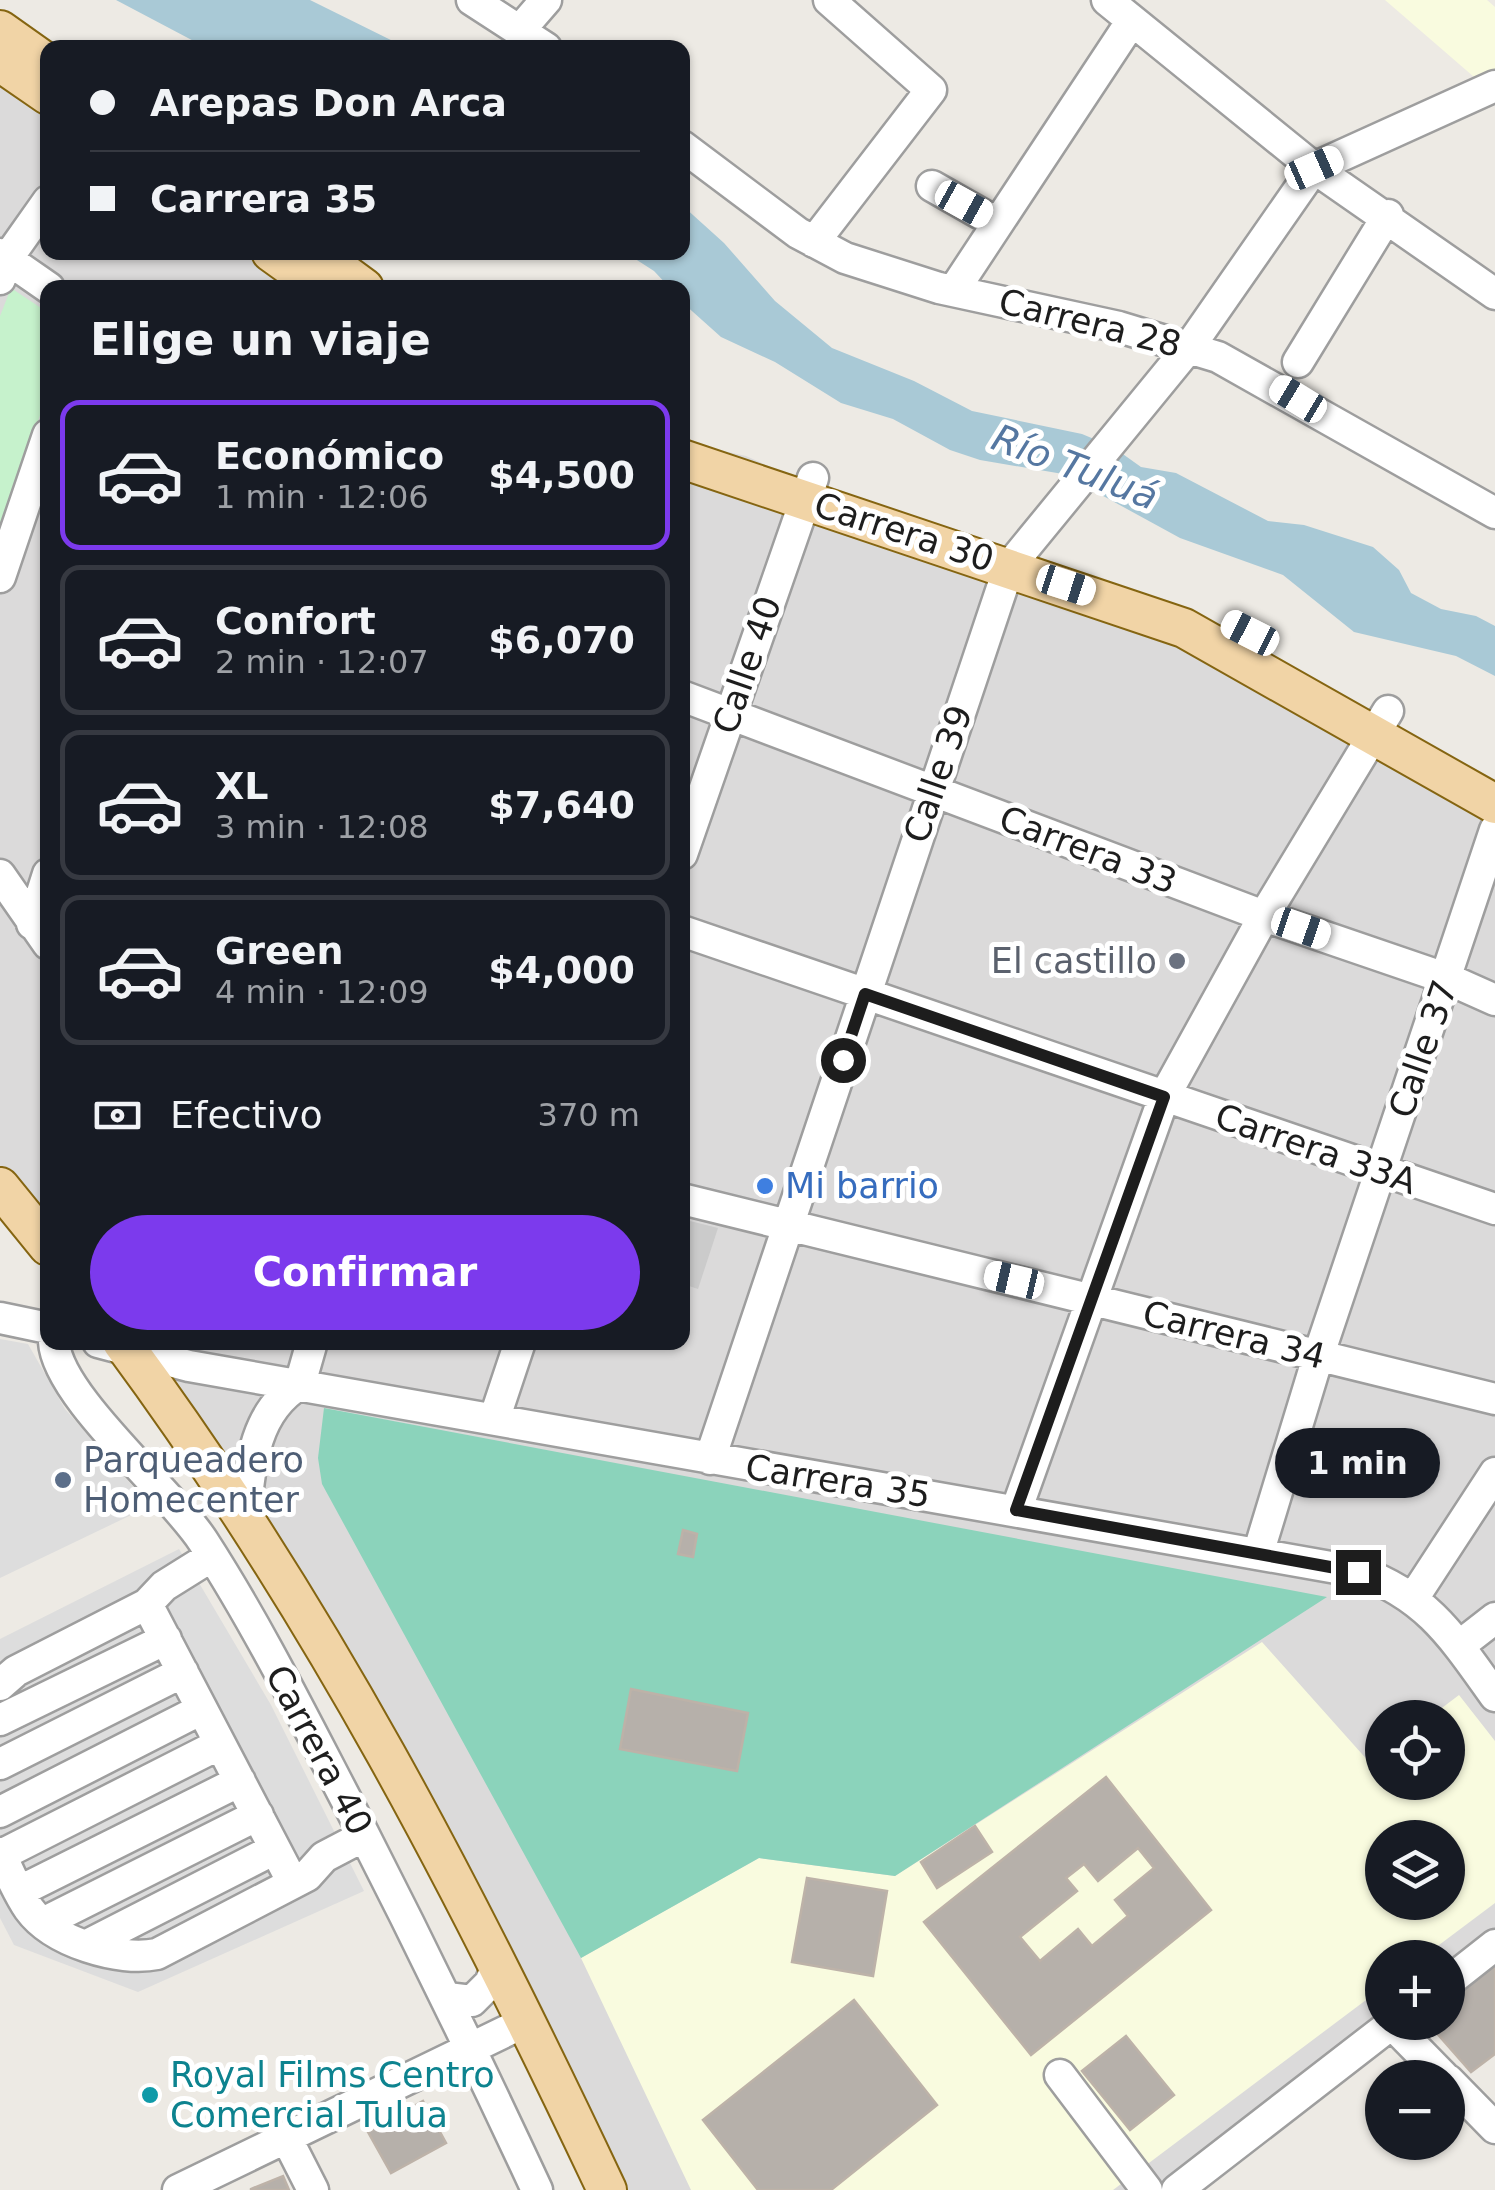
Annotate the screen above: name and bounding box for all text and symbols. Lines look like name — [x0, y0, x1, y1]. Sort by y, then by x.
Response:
text: Arepas Don Arca — [150, 81, 507, 125]
car — [1280, 142, 1348, 194]
car — [930, 176, 998, 232]
text: Carrera 35 — [150, 177, 377, 221]
street label: Carrera 28 — [995, 281, 1185, 365]
text: Elige un viaje — [90, 313, 431, 366]
car — [1265, 371, 1331, 427]
water label: Río Tuluá — [986, 415, 1164, 519]
icon: car — [95, 430, 185, 520]
text: Económico — [215, 434, 444, 478]
text: $4,500 — [488, 453, 635, 497]
text: 1 min · 12:06 — [215, 478, 429, 516]
street label: Carrera 30 — [809, 484, 999, 580]
car — [1033, 561, 1099, 609]
street label: Calle 40 — [705, 591, 789, 739]
icon: car — [95, 595, 185, 685]
text: Confort — [215, 599, 376, 643]
car — [1216, 606, 1284, 660]
text: $6,070 — [488, 618, 635, 662]
text: 2 min · 12:07 — [215, 643, 429, 681]
street label: Calle 39 — [896, 700, 980, 848]
icon: car — [95, 760, 185, 850]
text: XL — [215, 764, 269, 808]
text: $7,640 — [488, 783, 635, 827]
street label: Carrera 33 — [994, 798, 1182, 902]
text: 3 min · 12:08 — [215, 808, 429, 846]
car — [1268, 904, 1334, 952]
icon: car — [95, 925, 185, 1015]
text: Green — [215, 929, 344, 973]
place label: El castillo — [991, 941, 1157, 981]
text: $4,000 — [488, 948, 635, 992]
marker: El castillo — [1166, 950, 1188, 972]
text: 4 min · 12:09 — [215, 973, 429, 1011]
street label: Calle 37 — [1381, 975, 1465, 1123]
route start — [821, 1038, 866, 1083]
icon: cash — [90, 1088, 145, 1143]
text: Efectivo — [170, 1093, 323, 1137]
text: 370 m — [538, 1096, 640, 1134]
street label: Carrera 33A — [1210, 1096, 1422, 1202]
place label: Mi barrio — [785, 1166, 939, 1206]
marker: Mi barrio — [754, 1175, 776, 1197]
button: Confirmar — [90, 1215, 640, 1330]
car — [981, 1259, 1047, 1301]
street label: Carrera 34 — [1139, 1293, 1329, 1377]
callout: 1 min — [1276, 1427, 1440, 1497]
place label: Parqueadero Homecenter — [83, 1440, 304, 1520]
text: 1 min — [1307, 1444, 1408, 1482]
street label: Carrera 35 — [743, 1447, 933, 1515]
marker: Parqueadero Homecenter — [52, 1469, 74, 1491]
route end — [1336, 1550, 1381, 1595]
street label: Carrera 40 — [258, 1658, 380, 1842]
map controls — [1365, 1700, 1465, 2160]
button: locate — [1365, 1700, 1465, 1800]
button: layers — [1365, 1820, 1465, 1920]
button: + — [1365, 1940, 1465, 2040]
place label: Royal Films Centro Comercial Tulua — [170, 2055, 495, 2135]
button: − — [1365, 2060, 1465, 2160]
marker: Royal Films Centro Comercial Tulua — [139, 2084, 161, 2106]

